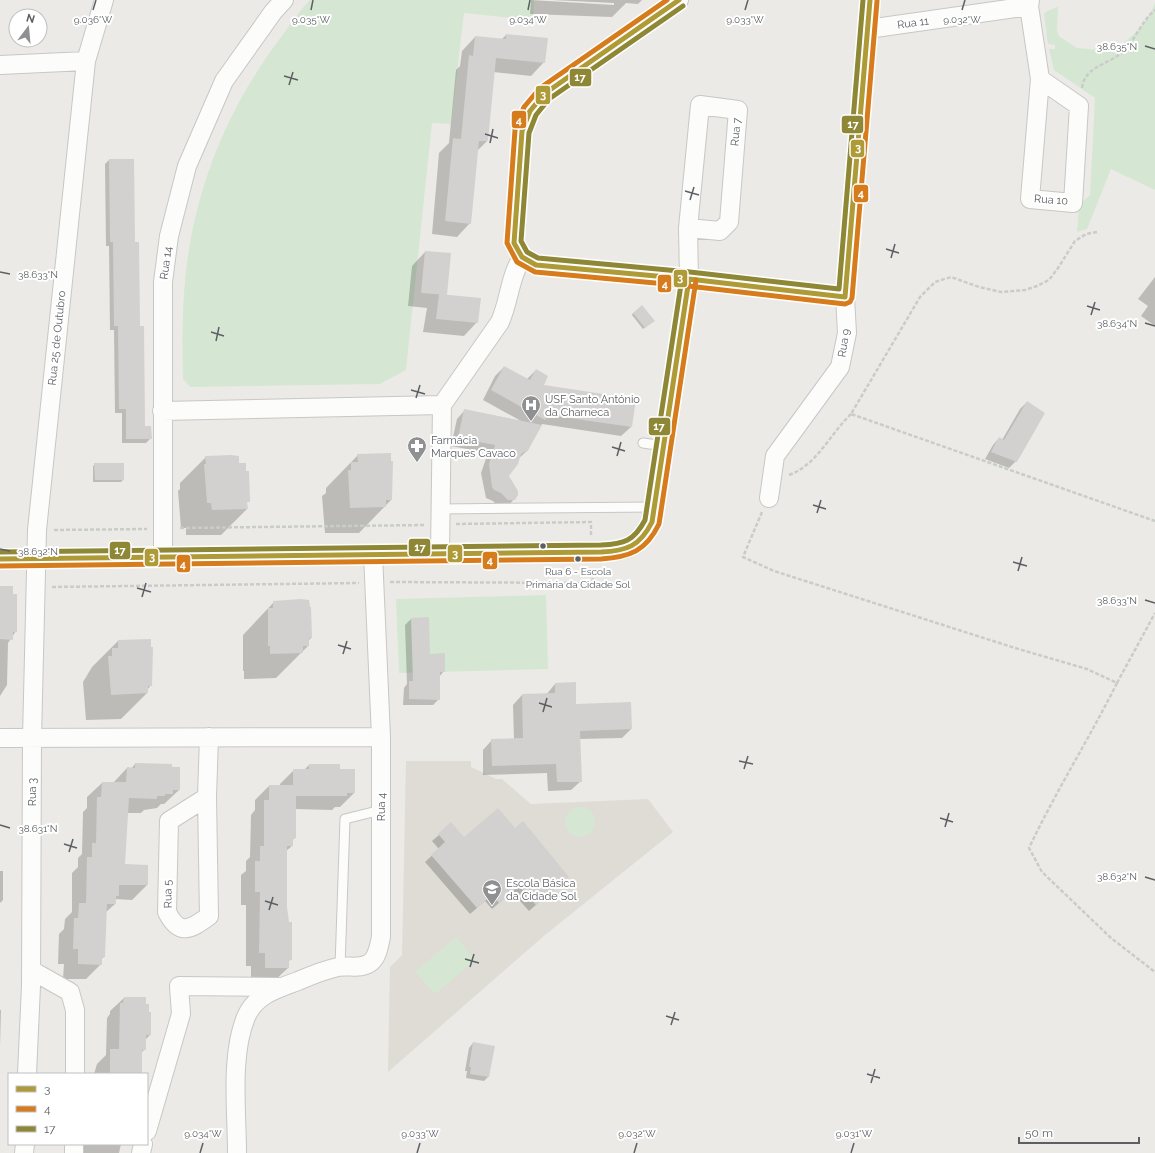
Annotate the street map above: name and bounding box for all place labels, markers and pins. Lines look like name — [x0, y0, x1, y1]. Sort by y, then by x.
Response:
place label: USF Santo António da Charneca — [545, 393, 640, 419]
hospital icon: USF Santo António da Charneca — [520, 394, 542, 422]
place label: Farmácia Marques Cavaco — [431, 434, 516, 460]
pharmacy icon: Farmácia Marques Cavaco — [406, 435, 428, 463]
unlabelled marker — [538, 541, 548, 551]
marker: Rua 6 - Escola Primária da Cidade Sol — [573, 554, 583, 564]
place label: Rua 6 - Escola Primária da Cidade Sol — [526, 566, 631, 590]
place label: Escola Básica da Cidade Sol — [506, 877, 577, 903]
school or university icon: Escola Básica da Cidade Sol — [481, 878, 503, 906]

